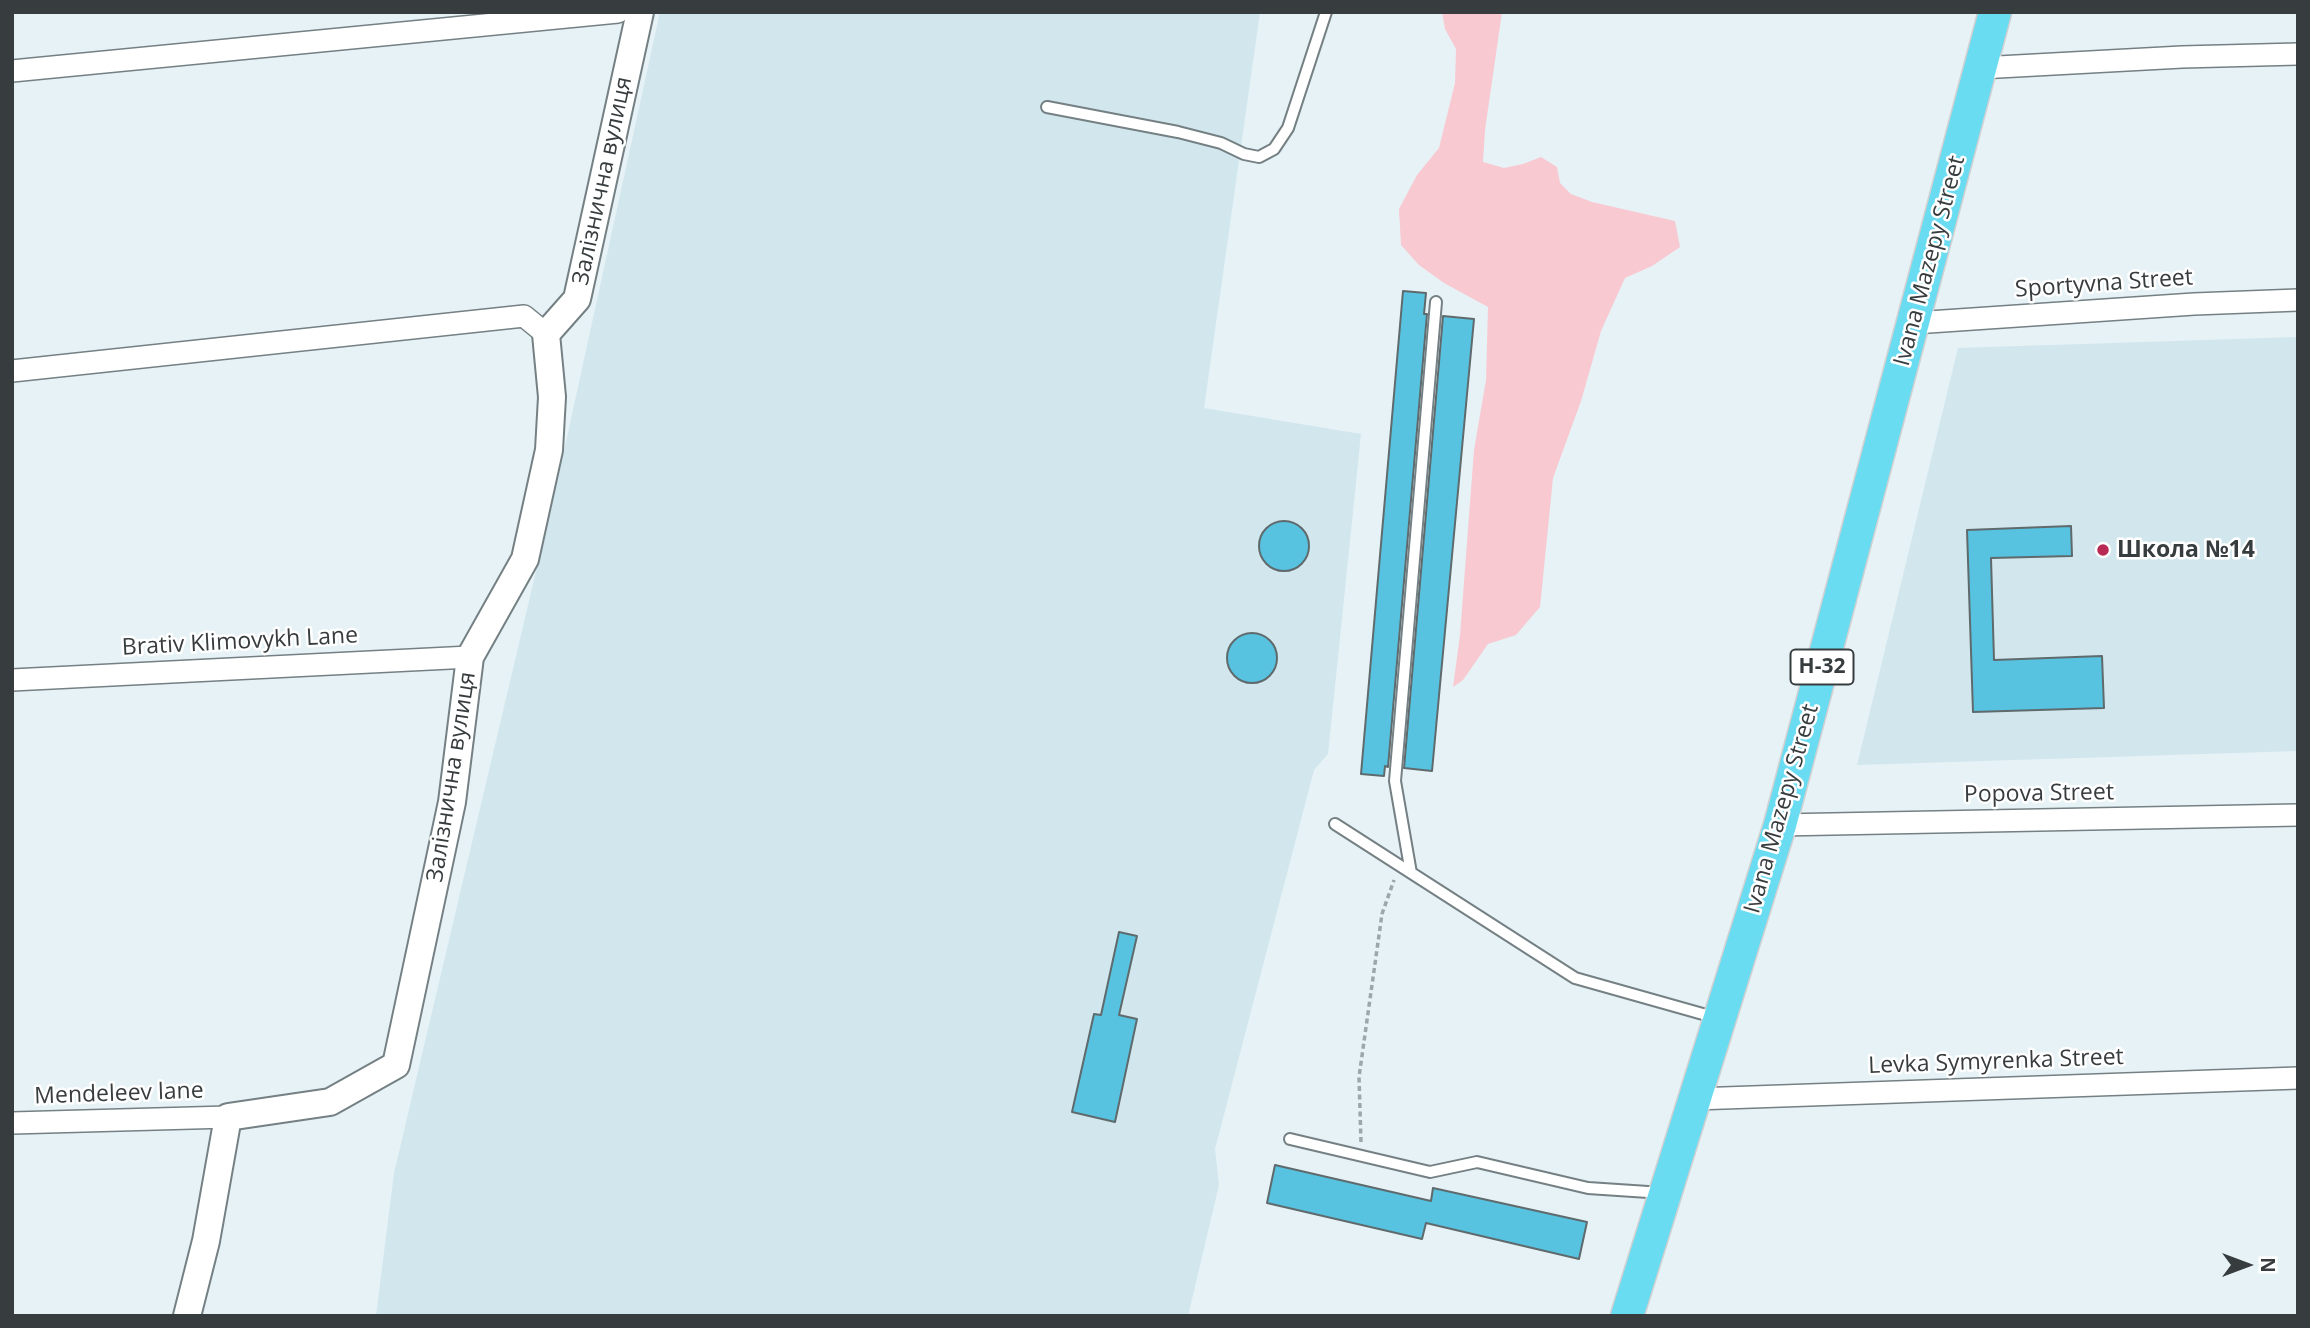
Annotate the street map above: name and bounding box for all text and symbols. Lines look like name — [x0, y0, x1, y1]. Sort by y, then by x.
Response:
street label: Залізнична вулиця — [567, 74, 639, 288]
street label: Ivana Mazepy Street — [1889, 153, 1971, 369]
street label: Sportyvna Street — [2014, 264, 2194, 304]
place label: Школа №14 — [2117, 536, 2255, 564]
marker: Школа №14 — [2095, 542, 2111, 558]
street label: Brativ Klimovykh Lane — [121, 622, 359, 662]
road number: Н-32 — [1790, 650, 1854, 684]
street label: Залізнична вулиця — [422, 670, 482, 884]
street label: Ivana Mazepy Street — [1739, 701, 1825, 917]
street label: Popova Street — [1964, 779, 2114, 809]
street label: Levka Symyrenka Street — [1868, 1044, 2124, 1080]
street label: Mendeleev lane — [34, 1077, 204, 1111]
north arrow — [2212, 1230, 2282, 1300]
text: N — [2255, 1257, 2281, 1273]

